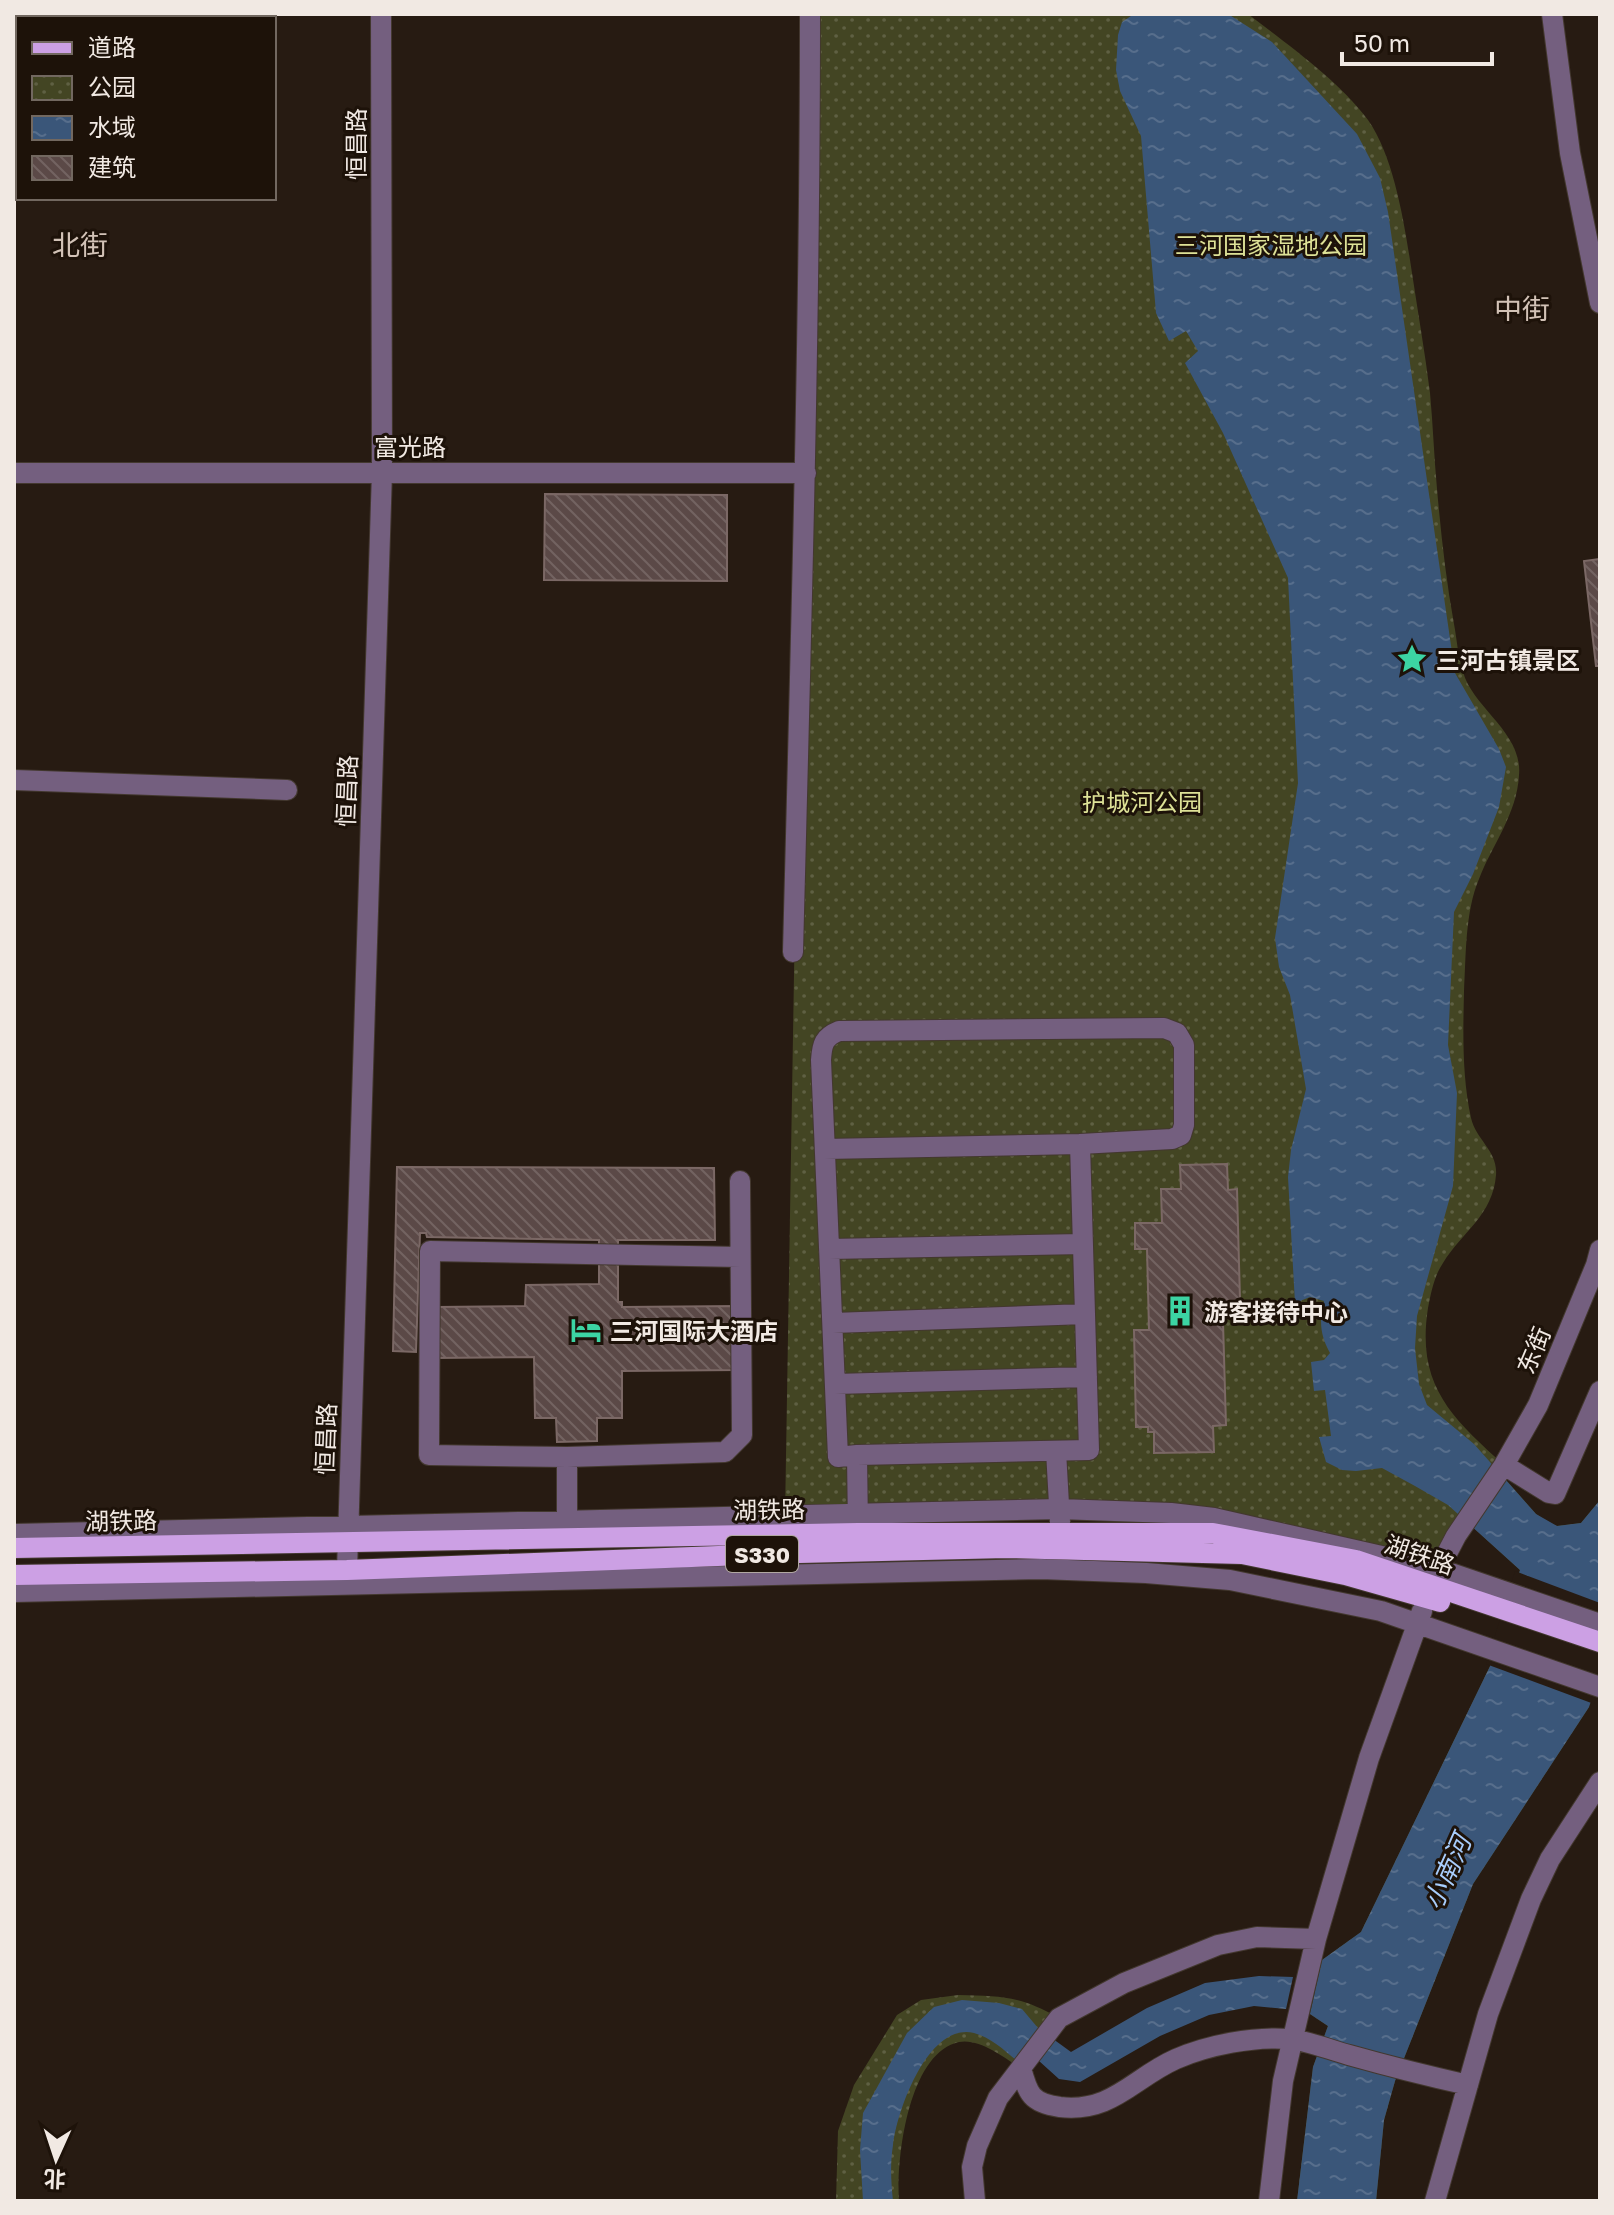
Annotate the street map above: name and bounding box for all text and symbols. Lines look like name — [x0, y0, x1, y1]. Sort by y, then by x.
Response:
legend — [16, 16, 276, 200]
scale bar — [1342, 16, 1492, 66]
text: 50 m — [1354, 28, 1410, 57]
text: 道路 — [88, 32, 136, 61]
text: 公园 — [88, 72, 136, 101]
street label: 恒昌路 — [341, 108, 370, 180]
text: 水域 — [88, 112, 136, 141]
text: 建筑 — [88, 152, 136, 181]
district label: 北街 — [52, 228, 108, 261]
park label: 三河国家湿地公园 — [1175, 230, 1367, 259]
district label: 中街 — [1494, 292, 1550, 325]
street label: 富光路 — [374, 432, 446, 461]
place icon: 三河古镇景区 — [1395, 642, 1429, 676]
place label: 三河古镇景区 — [1436, 645, 1580, 674]
street label: 恒昌路 — [330, 755, 362, 827]
park label: 护城河公园 — [1082, 787, 1202, 816]
building icon: 游客接待中心 — [1163, 1294, 1197, 1328]
place label: 游客接待中心 — [1204, 1297, 1348, 1326]
hotel icon: 三河国际大酒店 — [569, 1313, 603, 1347]
place label: 三河国际大酒店 — [610, 1316, 778, 1345]
street label: 东街 — [1510, 1322, 1556, 1378]
street label: 恒昌路 — [309, 1403, 341, 1475]
street label: 湖铁路 — [733, 1494, 805, 1524]
street label: 湖铁路 — [85, 1505, 157, 1535]
street label: 湖铁路 — [1381, 1529, 1459, 1579]
road number: S330 — [726, 1536, 798, 1572]
water label: 小南河 — [1417, 1826, 1479, 1914]
north arrow — [16, 2119, 96, 2199]
text: 北 — [43, 2165, 67, 2194]

